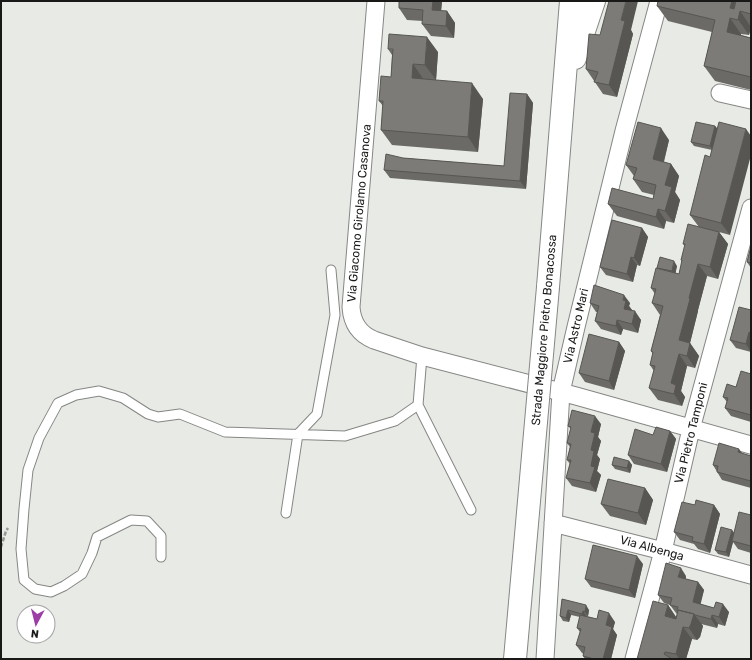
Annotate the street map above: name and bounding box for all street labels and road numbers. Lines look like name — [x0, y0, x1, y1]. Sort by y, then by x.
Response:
street label: Via Giacomo Girolamo Casanova — [344, 123, 374, 303]
street label: Strada Maggiore Pietro Bonacossa — [529, 234, 559, 426]
street label: Via Astro Mari — [561, 287, 591, 365]
street label: Via Pietro Tamponi — [672, 381, 710, 485]
street label: Via Albenga — [618, 533, 686, 563]

